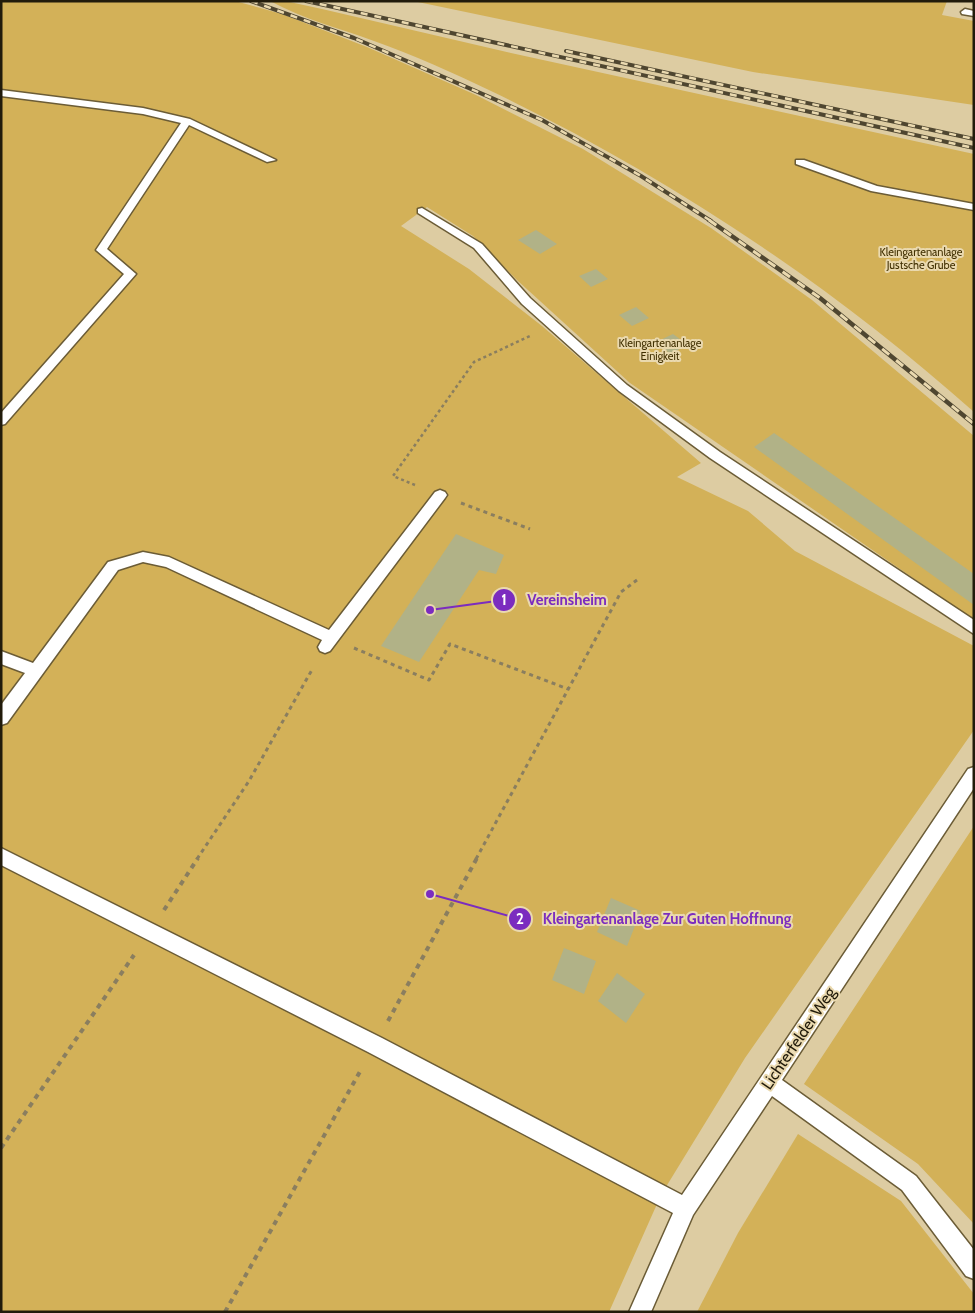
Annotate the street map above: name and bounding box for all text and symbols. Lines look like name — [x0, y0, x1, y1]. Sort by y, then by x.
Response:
park label: Kleingartenanlage Justsche Grube — [880, 245, 963, 272]
park label: Kleingartenanlage Einigkeit — [619, 336, 702, 363]
callout: Vereinsheim — [492, 585, 616, 615]
text: 1 — [501, 591, 507, 609]
text: Vereinsheim — [527, 591, 607, 609]
callout: Kleingartenanlage Zur Guten Hoffnung — [508, 904, 801, 934]
text: 2 — [516, 910, 524, 928]
text: Kleingartenanlage Zur Guten Hoffnung — [543, 910, 792, 928]
street label: Lichterfelder Weg — [757, 983, 840, 1093]

